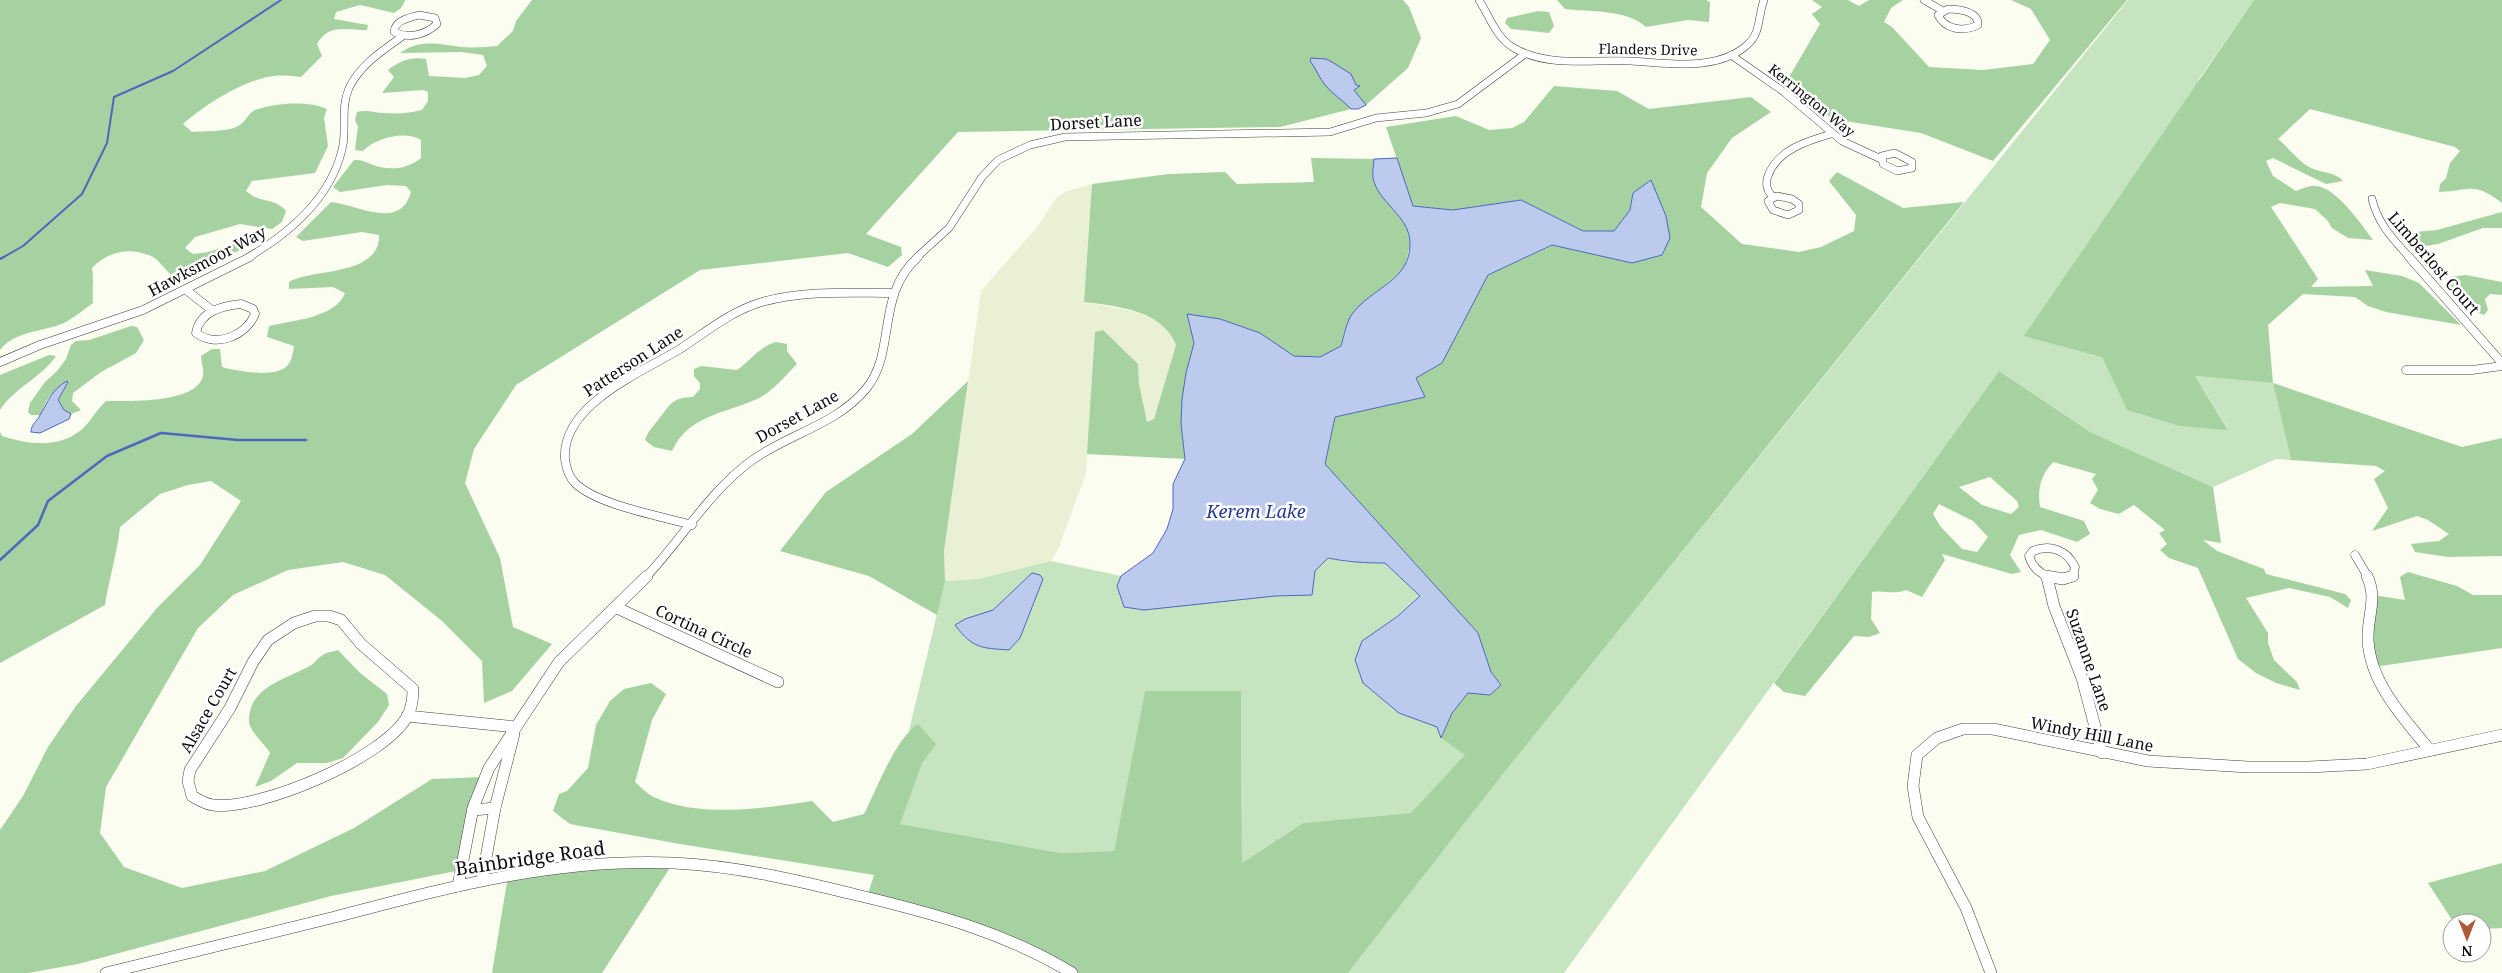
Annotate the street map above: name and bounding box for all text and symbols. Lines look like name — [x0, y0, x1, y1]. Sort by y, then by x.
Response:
street label: Flanders Drive — [1598, 39, 1698, 59]
street label: Kerrington Way — [1765, 59, 1859, 141]
street label: Dorset Lane — [1050, 109, 1142, 135]
street label: Limberlost Court — [2383, 207, 2485, 319]
street label: Hawksmoor Way — [144, 220, 271, 301]
street label: Patterson Lane — [579, 321, 687, 401]
street label: Dorset Lane — [752, 384, 842, 448]
water label: Kerem Lake — [1205, 499, 1306, 523]
street label: Cortina Circle — [652, 599, 756, 663]
street label: Suzanne Lane — [2061, 606, 2117, 714]
street label: Alsace Court — [175, 663, 242, 757]
street label: Windy Hill Lane — [2029, 711, 2155, 757]
street label: Bainbridge Road — [453, 835, 607, 881]
north arrow — [2442, 913, 2492, 963]
text: N — [2461, 942, 2473, 961]

